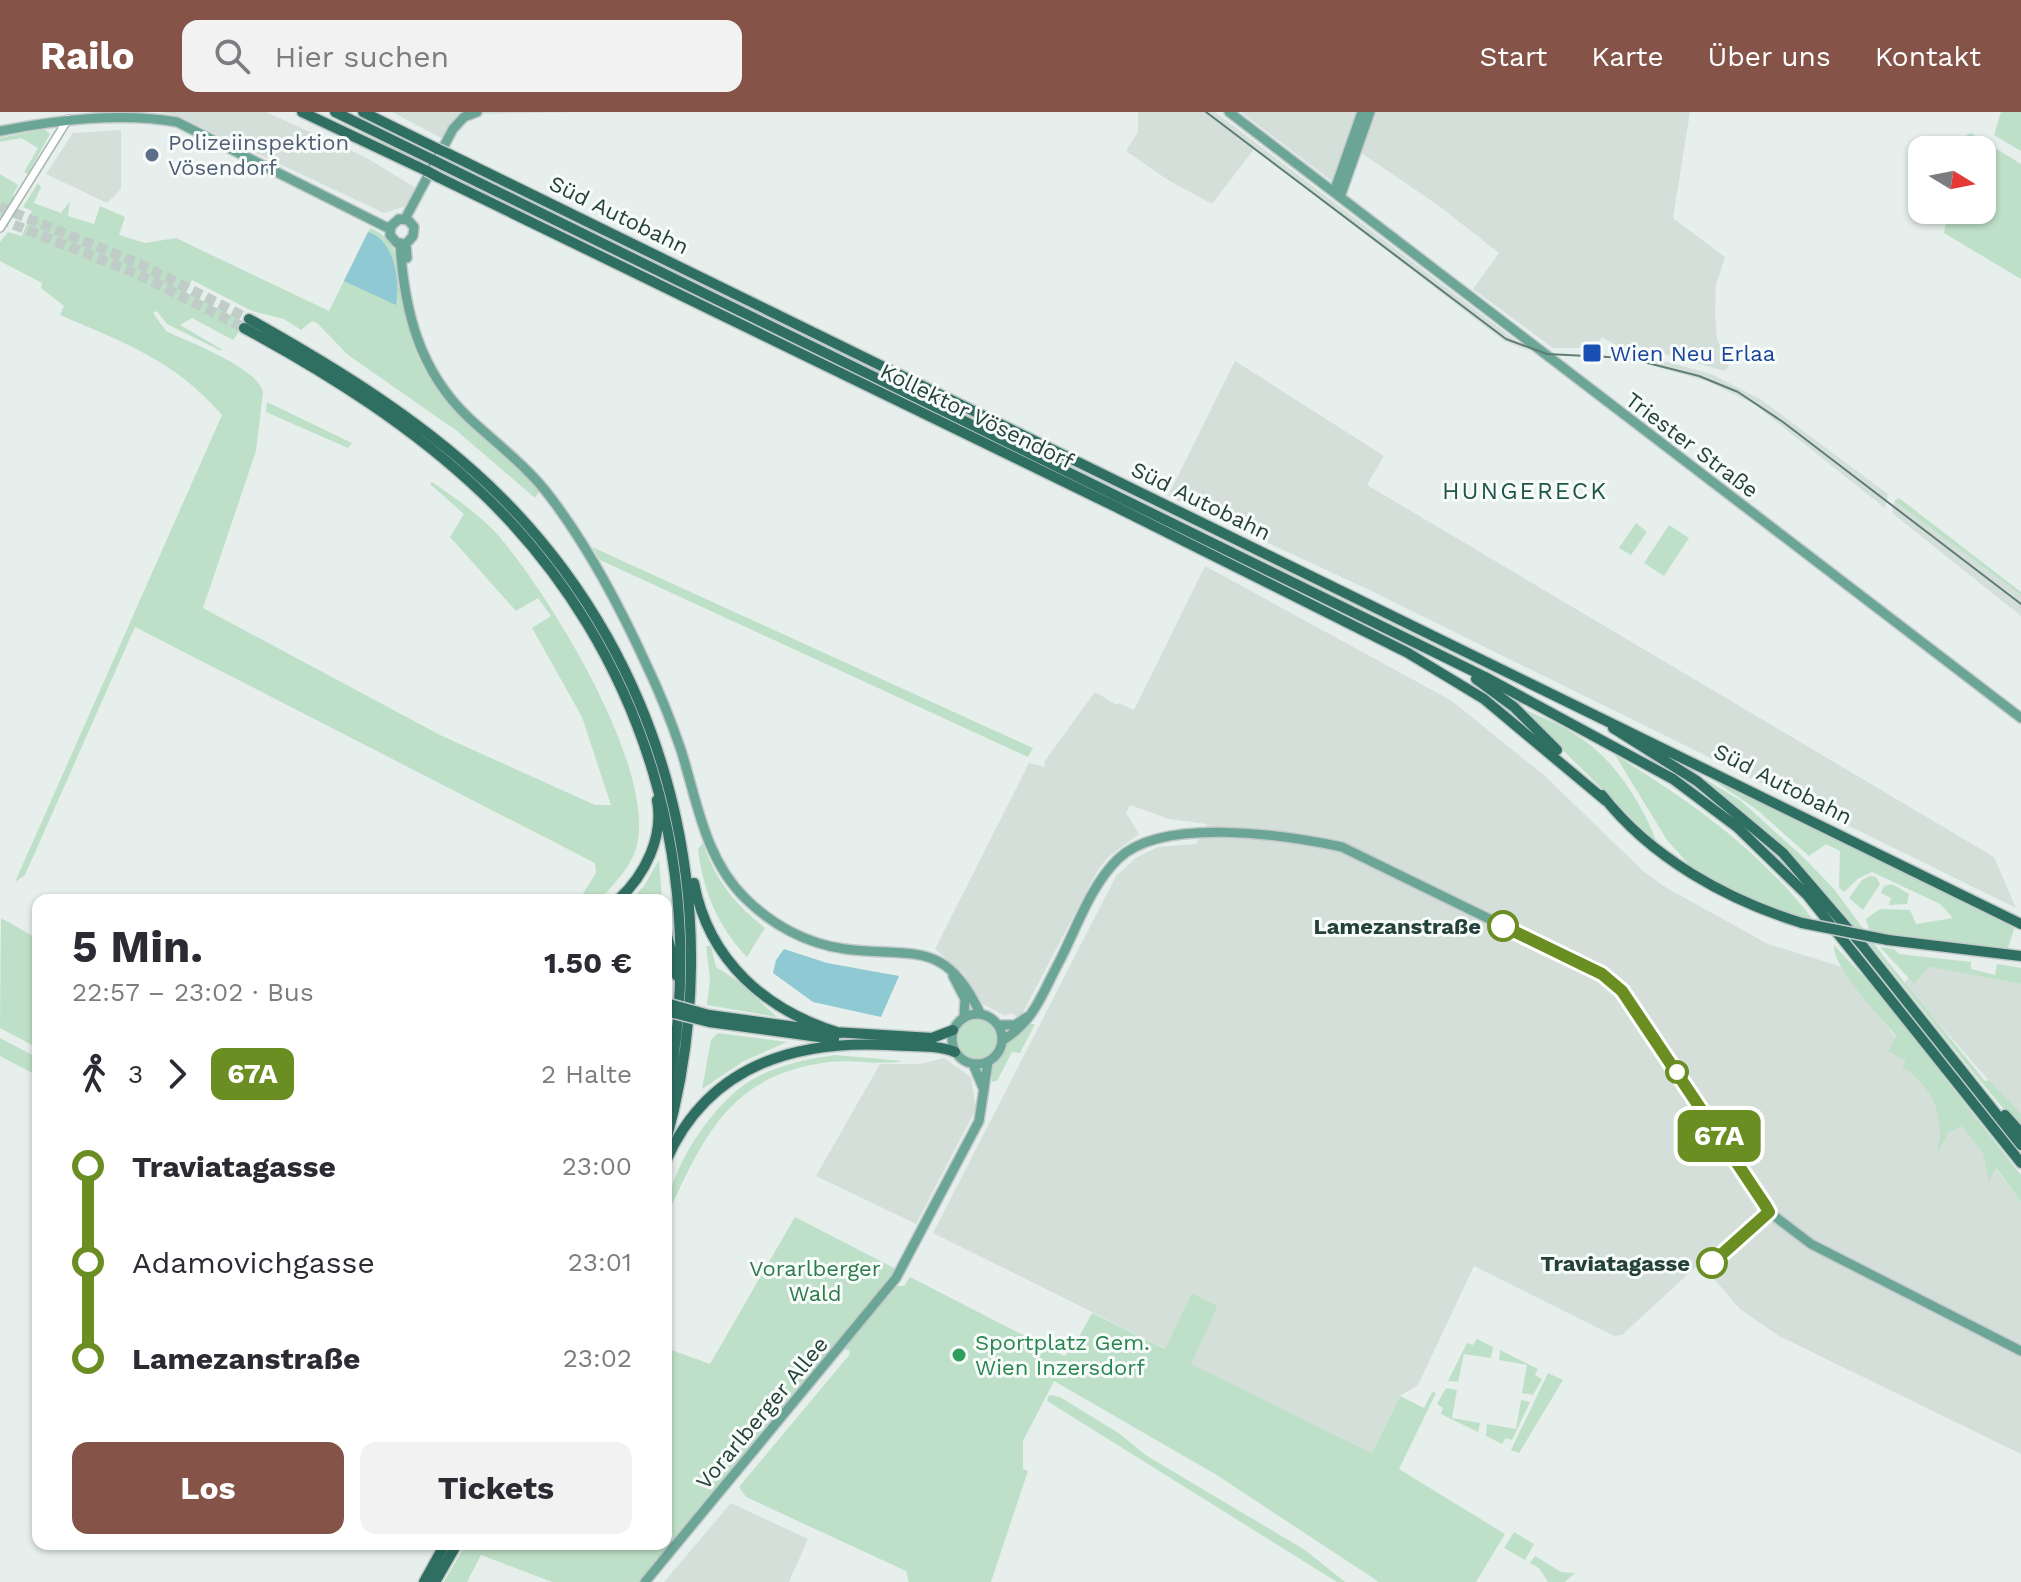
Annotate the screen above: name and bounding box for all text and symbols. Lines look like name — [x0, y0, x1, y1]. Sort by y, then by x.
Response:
search box — [182, 20, 742, 92]
text: Railo — [40, 34, 134, 78]
icon: search — [210, 34, 254, 78]
text: Hier suchen — [274, 39, 449, 74]
text: Start — [1479, 40, 1547, 73]
text: Karte — [1591, 40, 1664, 73]
text: Über uns — [1708, 40, 1831, 73]
text: Kontakt — [1875, 40, 1981, 73]
place label: Polizeiinspektion Vösendorf — [168, 130, 349, 180]
north arrow — [1908, 136, 1996, 224]
map controls — [1908, 136, 1996, 224]
marker: Polizeiinspektion Vösendorf — [143, 146, 161, 164]
street label: Süd Autobahn — [545, 170, 693, 260]
place label: Wien Neu Erlaa — [1610, 341, 1775, 366]
marker: Wien Neu Erlaa — [1581, 342, 1603, 364]
street label: Kollektor Vösendorf — [876, 358, 1078, 474]
street label: Triester Straße — [1621, 387, 1763, 503]
street label: Süd Autobahn — [1127, 456, 1275, 546]
district label: HUNGERECK — [1442, 477, 1608, 505]
street label: Süd Autobahn — [1710, 738, 1856, 830]
marker: Lamezanstraße — [1488, 911, 1518, 941]
place label: Lamezanstraße — [1313, 914, 1481, 939]
text: 5 Min. — [72, 921, 203, 973]
text: 1.50 € — [544, 945, 632, 980]
text: 22:57 – 23:02 · Bus — [72, 977, 314, 1007]
icon: walk — [72, 1052, 116, 1096]
icon: forward — [155, 1052, 199, 1096]
text: 67A — [227, 1057, 278, 1090]
text: 3 — [128, 1059, 143, 1089]
text: 2 Halte — [541, 1059, 632, 1089]
unlabelled marker — [1666, 1061, 1688, 1083]
line badge: 67A — [1673, 1110, 1765, 1162]
text: 67A — [1694, 1119, 1744, 1152]
text: Traviatagasse — [132, 1149, 336, 1184]
text: 23:00 — [562, 1151, 632, 1181]
text: Adamovichgasse — [132, 1245, 375, 1280]
text: 23:01 — [568, 1247, 632, 1277]
marker: Traviatagasse — [1697, 1248, 1727, 1278]
place label: Traviatagasse — [1541, 1251, 1690, 1276]
park label: Vorarlberger Wald — [749, 1256, 881, 1306]
place label: Sportplatz Gem. Wien Inzersdorf — [975, 1330, 1150, 1380]
street label: Vorarlberger Allee — [691, 1332, 833, 1494]
text: Lamezanstraße — [132, 1341, 360, 1376]
text: 23:02 — [563, 1343, 632, 1373]
marker: Sportplatz Gem. Wien Inzersdorf — [950, 1346, 968, 1364]
button: Los — [72, 1442, 344, 1534]
button: Tickets — [360, 1442, 632, 1534]

